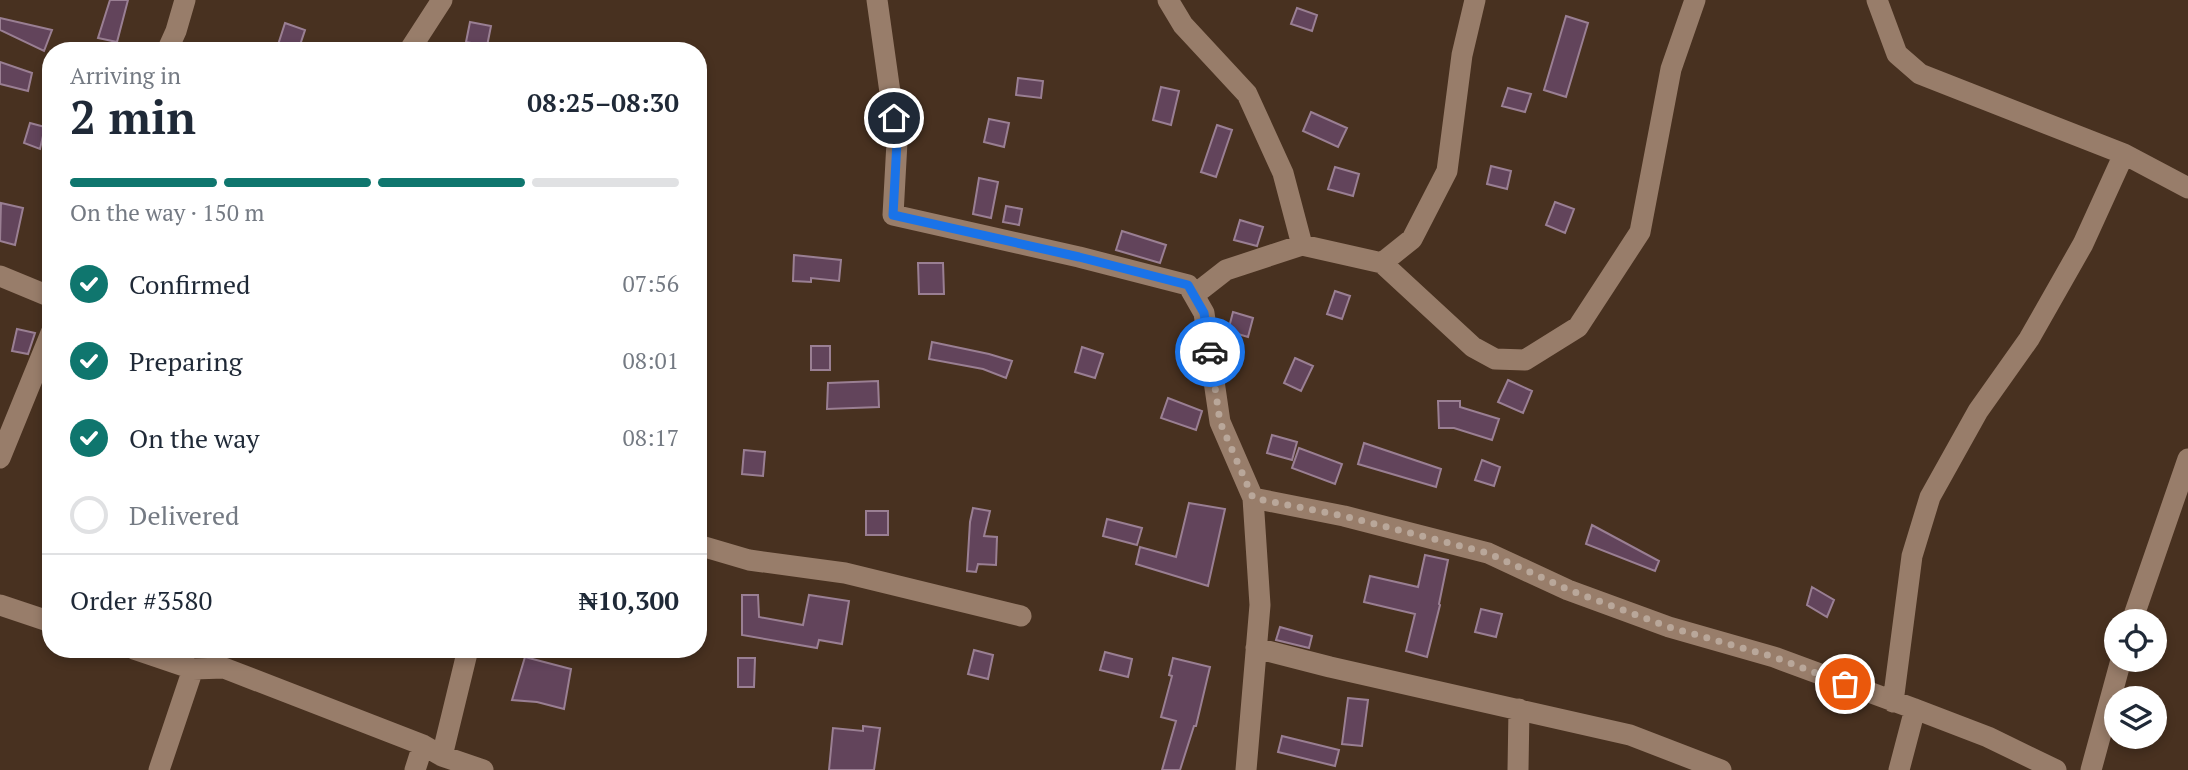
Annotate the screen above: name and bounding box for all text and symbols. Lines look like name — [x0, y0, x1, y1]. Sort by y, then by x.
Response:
text: Arriving in — [70, 60, 181, 91]
text: 08:25–08:30 — [527, 85, 679, 119]
text: 2 min — [70, 86, 196, 147]
pin — [864, 88, 924, 148]
icon: home — [875, 99, 913, 137]
text: On the way · 150 m — [70, 197, 264, 228]
icon: check — [70, 265, 108, 303]
text: Confirmed — [129, 267, 250, 301]
text: 07:56 — [622, 268, 679, 299]
courier — [1175, 317, 1245, 387]
icon: car — [1191, 333, 1229, 371]
icon: check — [70, 342, 108, 380]
text: Preparing — [129, 344, 242, 378]
text: 08:01 — [622, 345, 679, 376]
icon: check — [70, 419, 108, 457]
text: On the way — [129, 421, 260, 455]
text: 08:17 — [622, 422, 679, 453]
text: Delivered — [129, 498, 239, 532]
text: Order #3580 — [70, 583, 212, 617]
text: ₦10,300 — [579, 583, 679, 617]
map controls — [2104, 609, 2167, 749]
button: locate — [2104, 609, 2167, 672]
pin — [1815, 654, 1875, 714]
icon: bag — [1826, 665, 1864, 703]
button: layers — [2104, 686, 2167, 749]

